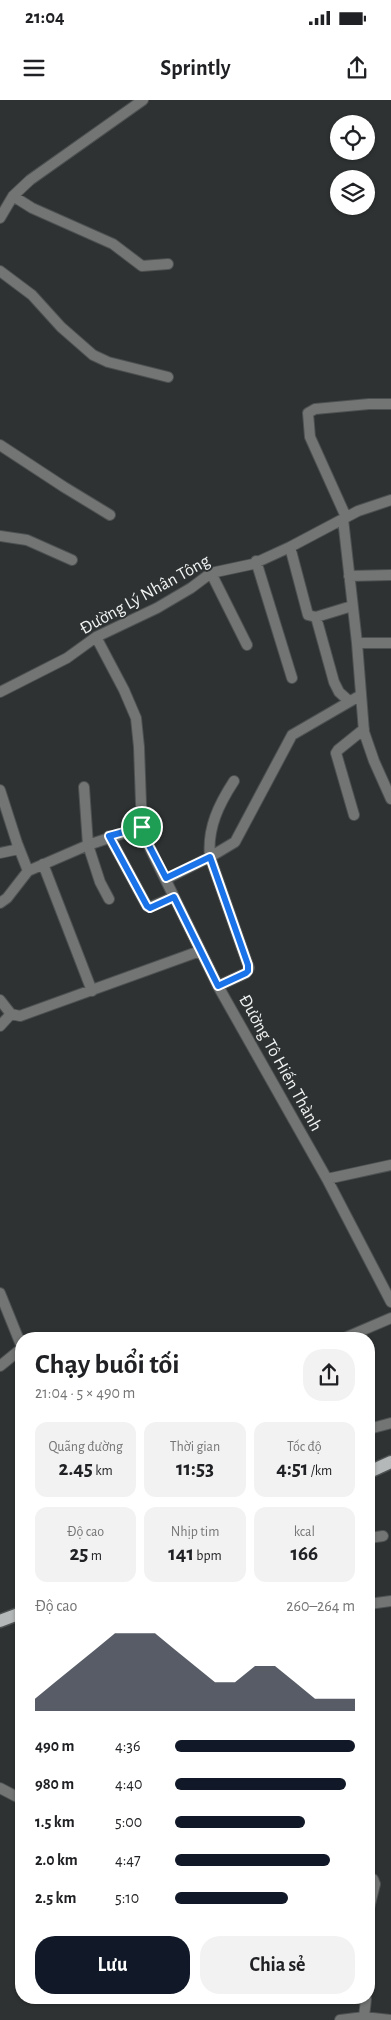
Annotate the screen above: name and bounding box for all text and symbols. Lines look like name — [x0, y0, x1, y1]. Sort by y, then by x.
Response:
text: 21:04 — [25, 8, 65, 27]
icon: menu — [20, 54, 48, 82]
icon: share — [343, 54, 371, 82]
text: Sprintly — [160, 57, 231, 79]
map controls — [330, 115, 375, 215]
button: locate — [330, 115, 375, 160]
button: layers — [330, 170, 375, 215]
street label: Đường Lý Nhân Tông — [77, 552, 213, 638]
pin — [121, 806, 163, 848]
icon: arrive — [128, 813, 156, 841]
street label: Đường Tô Hiến Thành — [235, 991, 326, 1134]
button: share — [303, 1349, 355, 1401]
text: Chạy buổi tối — [35, 1351, 180, 1379]
text: 21:04 · 5 × 490 m — [35, 1385, 135, 1401]
text: Quãng đường — [48, 1440, 123, 1454]
text: Thời gian — [170, 1440, 220, 1454]
text: Tốc độ — [287, 1440, 322, 1454]
text: 2.45 — [59, 1458, 93, 1479]
text: 11:53 — [176, 1458, 214, 1479]
text: 4:51 — [276, 1458, 308, 1479]
text: km — [93, 1464, 113, 1478]
text: /km — [308, 1464, 332, 1478]
text: Độ cao — [67, 1525, 104, 1539]
text: Nhịp tim — [171, 1525, 219, 1539]
text: kcal — [294, 1525, 315, 1539]
text: 25 — [69, 1543, 88, 1564]
text: 141 — [168, 1543, 194, 1564]
text: 166 — [290, 1543, 318, 1564]
text: m — [88, 1549, 102, 1563]
text: bpm — [194, 1549, 222, 1563]
text: Độ cao — [35, 1598, 77, 1614]
text: 260–264 m — [286, 1598, 355, 1614]
text: 490 m — [35, 1738, 74, 1754]
text: 4:36 — [115, 1738, 140, 1754]
text: 980 m — [35, 1776, 74, 1792]
text: 4:40 — [115, 1776, 143, 1792]
text: 1.5 km — [35, 1814, 75, 1830]
text: 5:00 — [115, 1814, 142, 1830]
text: 2.0 km — [35, 1852, 78, 1868]
text: 4:47 — [115, 1852, 141, 1868]
text: 2.5 km — [35, 1890, 76, 1906]
text: 5:10 — [115, 1890, 139, 1906]
button: Lưu — [35, 1936, 190, 1994]
button: Chia sẻ — [200, 1936, 355, 1994]

